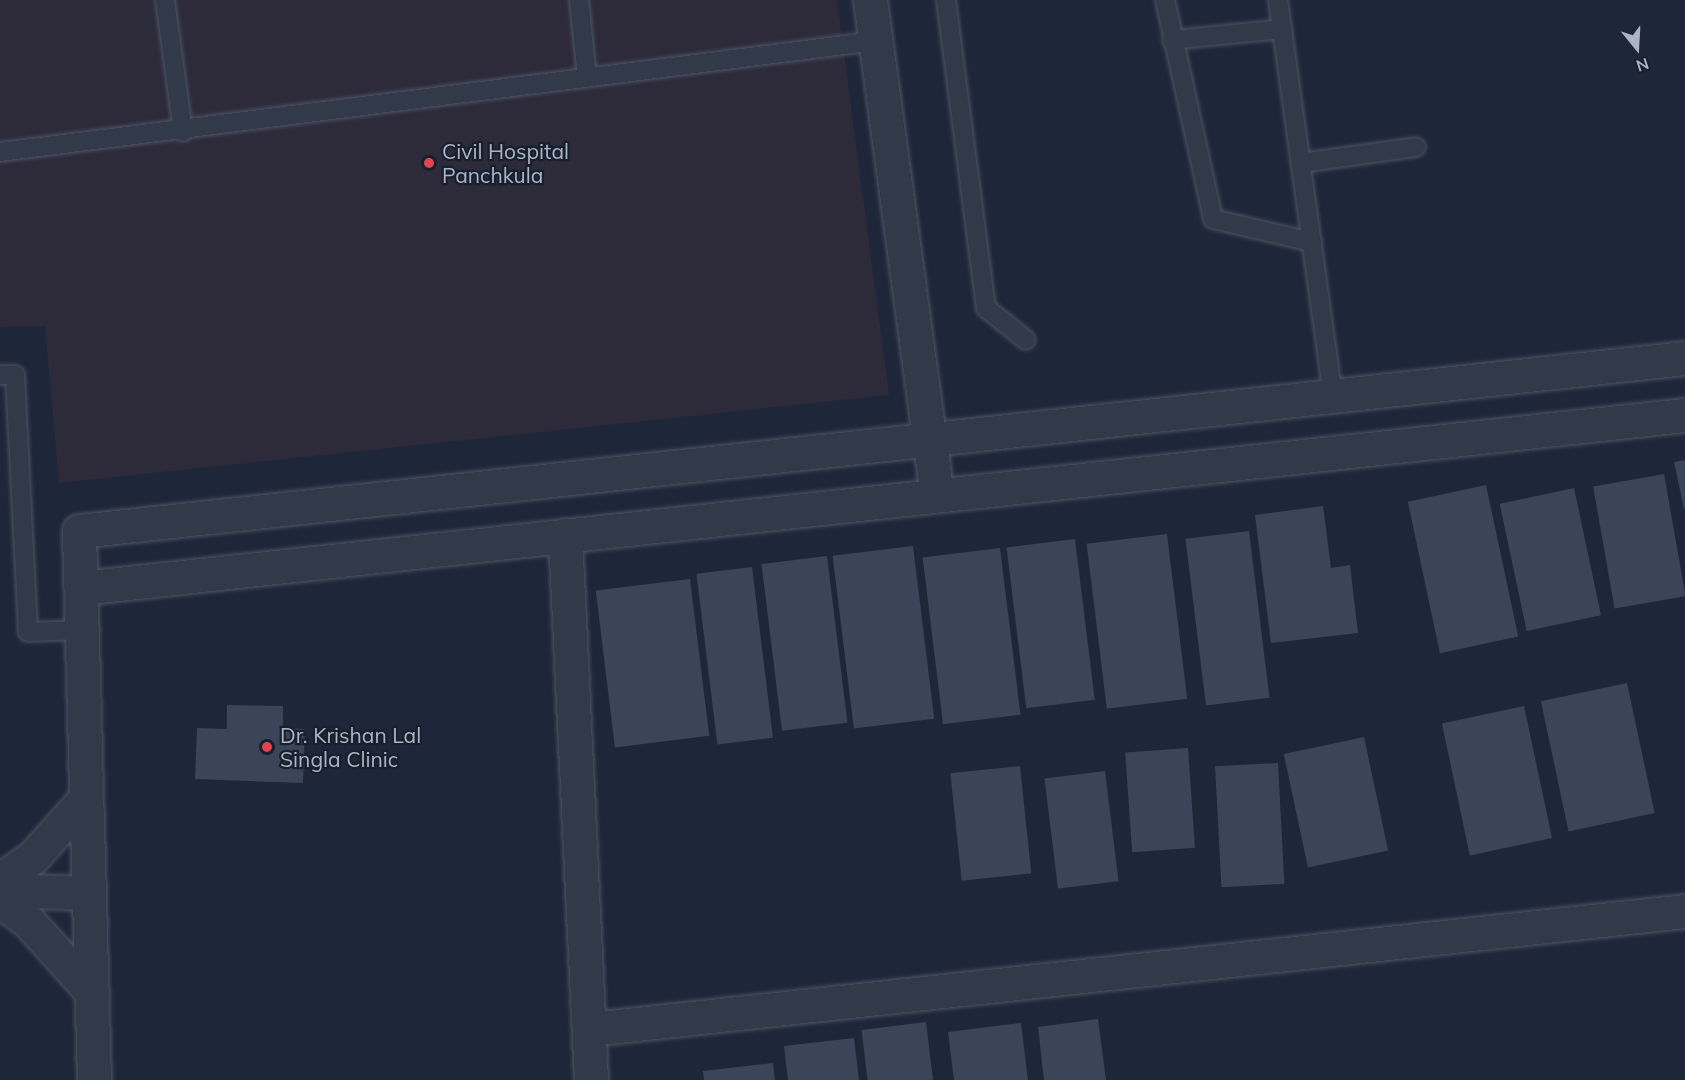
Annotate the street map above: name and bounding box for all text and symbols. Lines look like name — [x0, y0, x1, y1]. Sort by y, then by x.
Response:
north arrow — [1607, 18, 1667, 78]
text: N — [1634, 54, 1651, 76]
place label: Civil Hospital Panchkula — [442, 138, 569, 188]
marker: Civil Hospital Panchkula — [420, 154, 438, 172]
place label: Dr. Krishan Lal Singla Clinic — [280, 722, 421, 772]
marker: Dr. Krishan Lal Singla Clinic — [258, 738, 276, 756]

